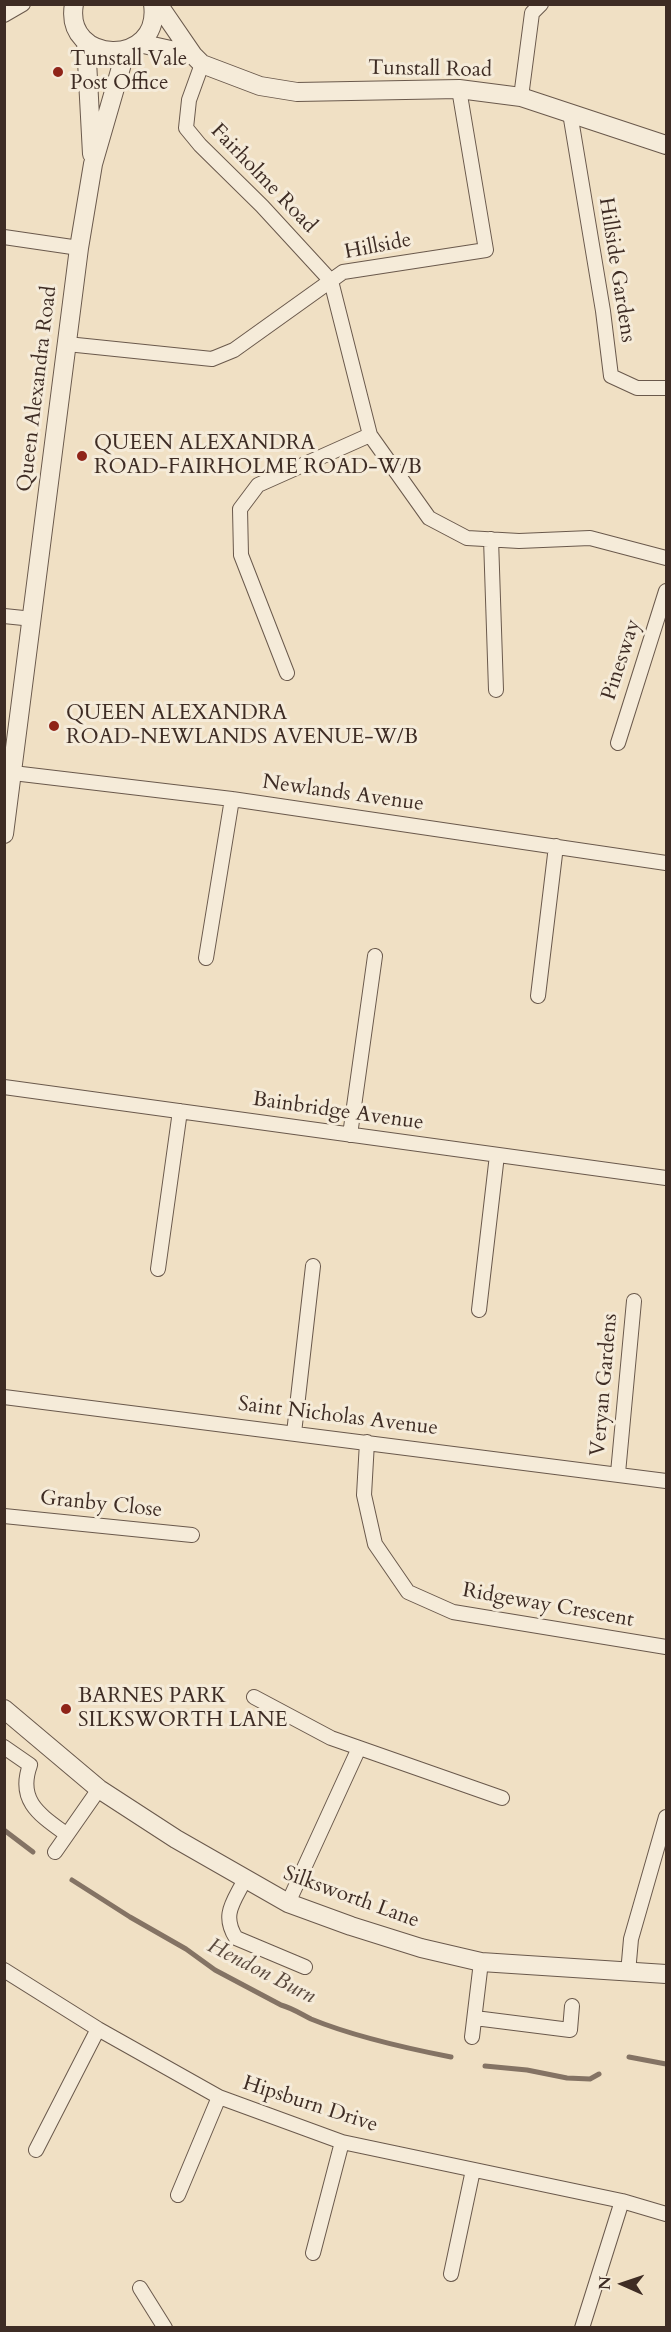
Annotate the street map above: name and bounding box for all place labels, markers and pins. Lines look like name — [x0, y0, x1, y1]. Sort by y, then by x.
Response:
place label: Tunstall Vale Post Office — [70, 47, 187, 97]
marker: Tunstall Vale Post Office — [51, 65, 65, 79]
place label: QUEEN ALEXANDRA ROAD-FAIRHOLME ROAD-W/B — [94, 431, 422, 481]
marker: QUEEN ALEXANDRA ROAD-FAIRHOLME ROAD-W/B — [75, 449, 89, 463]
place label: QUEEN ALEXANDRA ROAD-NEWLANDS AVENUE-W/B — [66, 701, 418, 751]
marker: QUEEN ALEXANDRA ROAD-NEWLANDS AVENUE-W/B — [47, 719, 61, 733]
place label: BARNES PARK SILKSWORTH LANE — [78, 1684, 288, 1734]
marker: BARNES PARK SILKSWORTH LANE — [59, 1702, 73, 1716]

